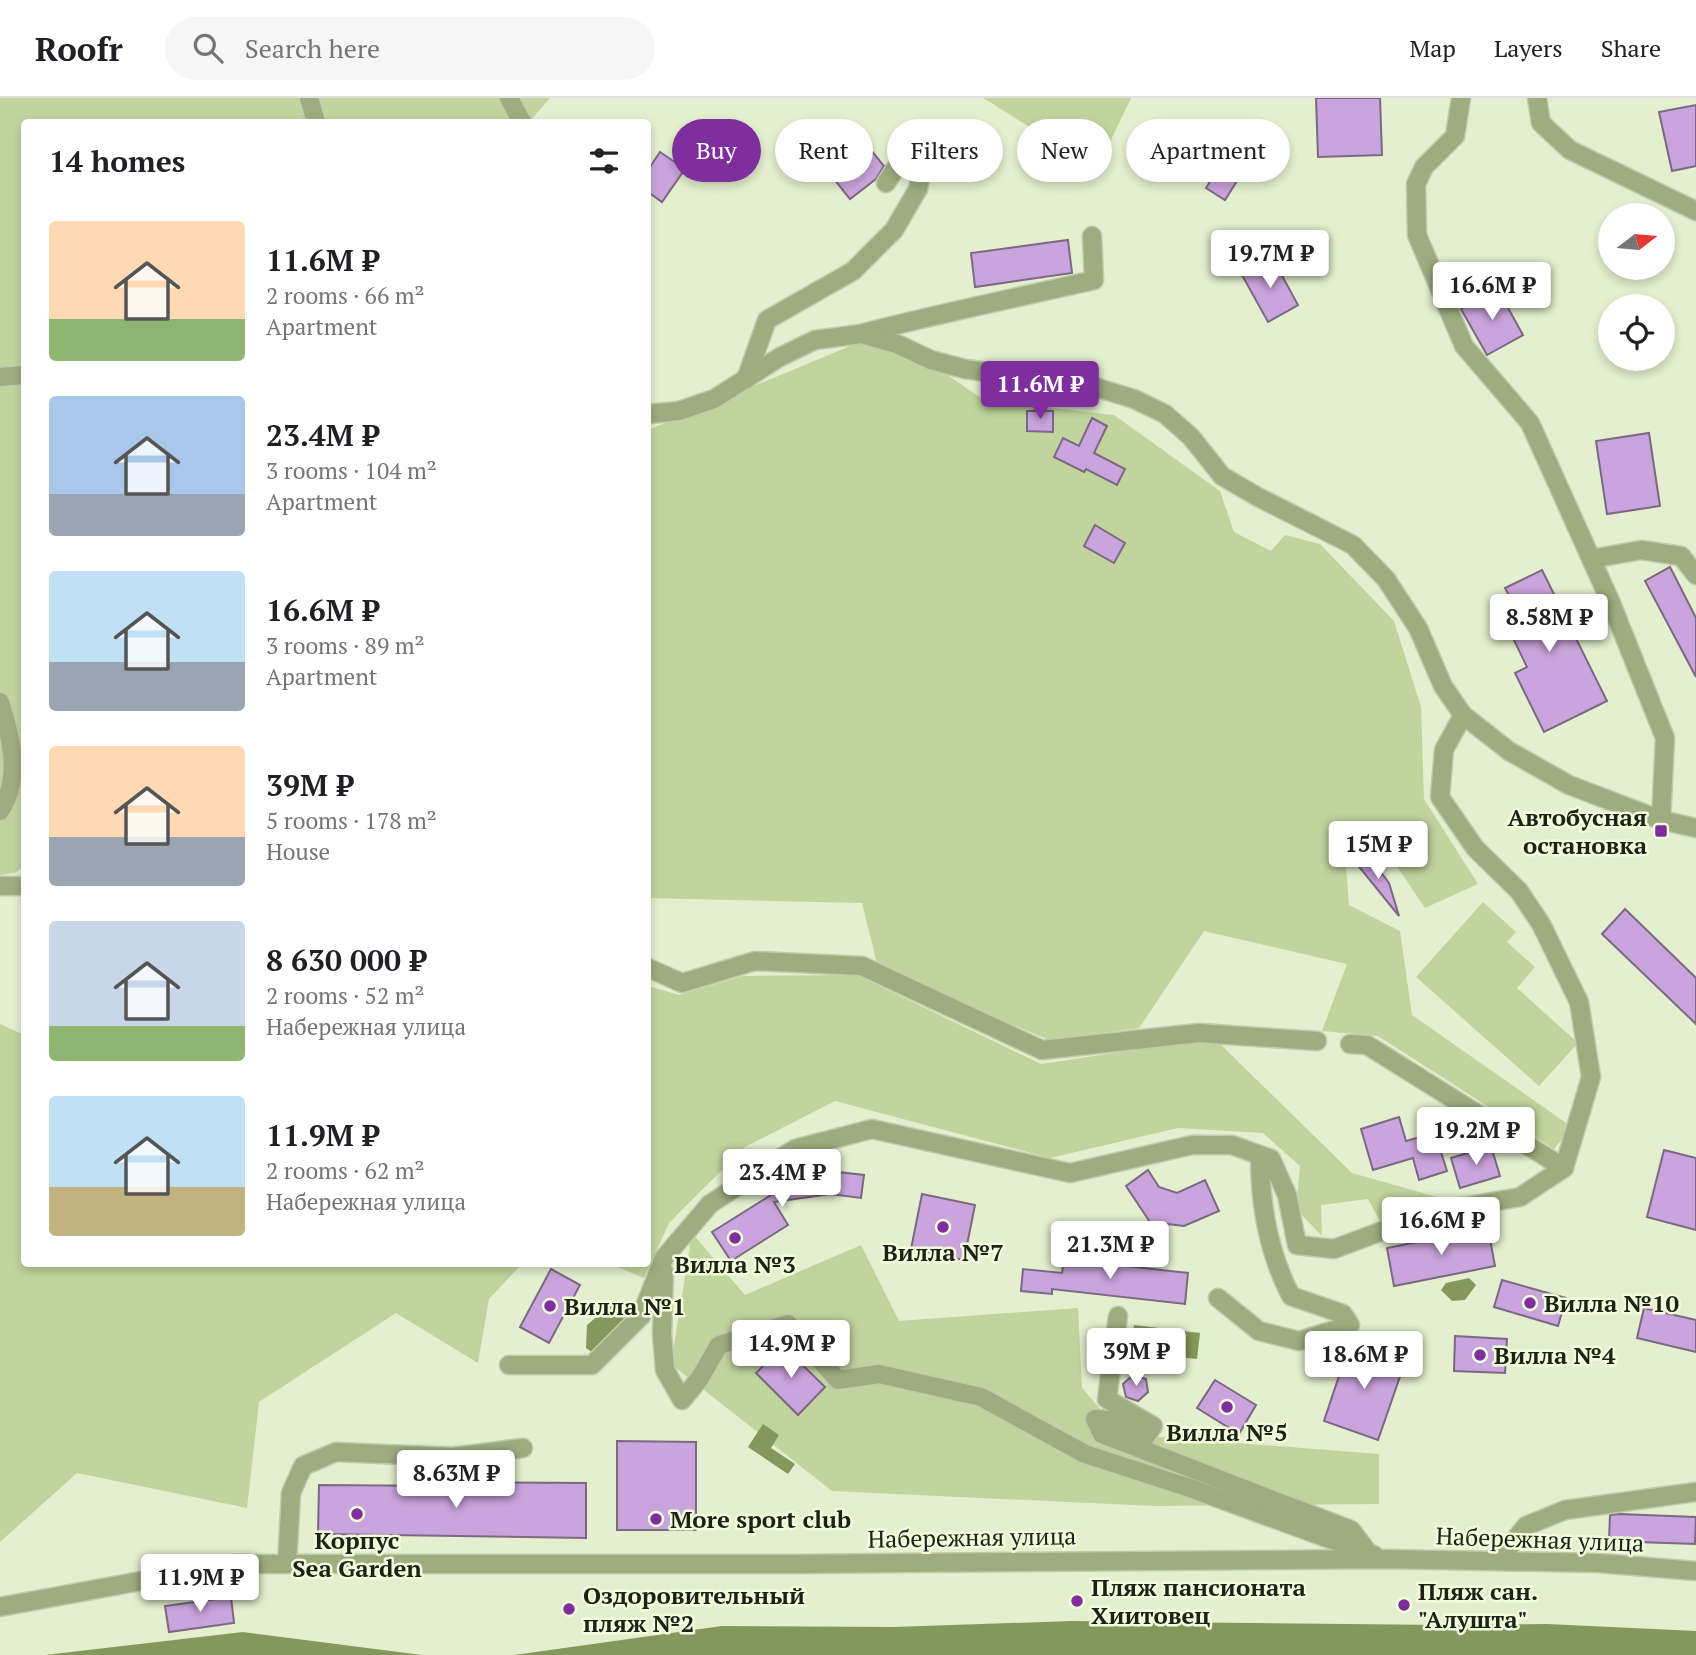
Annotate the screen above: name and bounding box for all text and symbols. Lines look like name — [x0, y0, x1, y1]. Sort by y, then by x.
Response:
search box — [165, 17, 655, 80]
text: Roofr — [35, 27, 123, 70]
icon: search — [189, 29, 227, 67]
text: Search here — [245, 31, 380, 65]
text: Map — [1409, 32, 1456, 64]
text: Layers — [1494, 32, 1563, 64]
text: Share — [1601, 32, 1661, 64]
chip: Buy — [672, 119, 761, 182]
chip: Rent — [775, 119, 873, 182]
chip: Filters — [887, 119, 1003, 182]
chip: New — [1017, 119, 1112, 182]
chip: Apartment — [1126, 119, 1290, 182]
text: 14 homes — [49, 141, 185, 181]
icon: filters — [585, 142, 623, 180]
north arrow — [1598, 203, 1675, 280]
map controls — [1598, 203, 1675, 371]
pin: 19.7M ₽ — [1205, 230, 1335, 290]
text: 19.7M ₽ — [1227, 237, 1313, 268]
text: 11.6M ₽ — [266, 240, 379, 280]
icon: home — [105, 249, 189, 333]
pin: 16.6M ₽ — [1427, 262, 1557, 322]
text: 16.6M ₽ — [1449, 269, 1535, 300]
text: 2 rooms · 66 m² — [266, 280, 425, 311]
button: locate — [1598, 294, 1675, 371]
text: Apartment — [266, 311, 377, 342]
pin: 11.6M ₽ — [975, 362, 1105, 421]
text: 11.6M ₽ — [997, 368, 1083, 399]
text: 23.4M ₽ — [266, 415, 379, 455]
icon: home — [105, 424, 189, 508]
text: 3 rooms · 104 m² — [266, 455, 437, 486]
text: Apartment — [266, 486, 377, 517]
text: 16.6M ₽ — [266, 590, 379, 630]
pin: 8.58M ₽ — [1484, 594, 1614, 654]
icon: home — [105, 599, 189, 683]
text: 8.58M ₽ — [1506, 601, 1592, 632]
text: 3 rooms · 89 m² — [266, 630, 425, 661]
text: Apartment — [266, 661, 377, 692]
text: 39M ₽ — [266, 765, 353, 805]
icon: home — [105, 774, 189, 858]
place label: Автобусная остановка — [1508, 801, 1648, 861]
text: 5 rooms · 178 m² — [266, 805, 437, 836]
pin: 15M ₽ — [1329, 822, 1427, 881]
marker: Автобусная остановка — [1653, 823, 1669, 839]
text: 15M ₽ — [1345, 828, 1411, 859]
text: House — [266, 836, 330, 867]
text: 8 630 000 ₽ — [266, 940, 426, 980]
icon: home — [105, 949, 189, 1033]
text: 2 rooms · 52 m² — [266, 980, 425, 1011]
text: Набережная улица — [266, 1011, 466, 1042]
pin: 19.2M ₽ — [1411, 1108, 1541, 1167]
text: 19.2M ₽ — [1433, 1114, 1519, 1145]
text: 11.9M ₽ — [266, 1115, 379, 1155]
icon: home — [105, 1124, 189, 1208]
pin: 23.4M ₽ — [717, 1150, 847, 1209]
text: 2 rooms · 62 m² — [266, 1155, 425, 1186]
text: 23.4M ₽ — [739, 1156, 825, 1187]
text: Набережная улица — [266, 1186, 466, 1217]
pin: 16.6M ₽ — [1376, 1198, 1506, 1257]
text: 16.6M ₽ — [1398, 1204, 1484, 1235]
marker: Вилла №7 — [935, 1219, 951, 1235]
pin: 21.3M ₽ — [1045, 1222, 1175, 1281]
text: 21.3M ₽ — [1067, 1228, 1153, 1259]
marker: Вилла №3 — [727, 1230, 743, 1246]
place label: Вилла №7 — [882, 1236, 1004, 1268]
place label: Вилла №3 — [674, 1248, 796, 1280]
place label: Вилла №10 — [1544, 1287, 1679, 1319]
place label: Вилла №1 — [564, 1290, 686, 1322]
marker: Вилла №10 — [1522, 1295, 1538, 1311]
marker: Вилла №1 — [542, 1298, 558, 1314]
pin: 14.9M ₽ — [726, 1320, 856, 1380]
text: 14.9M ₽ — [748, 1327, 834, 1358]
pin: 39M ₽ — [1087, 1328, 1185, 1388]
pin: 18.6M ₽ — [1299, 1332, 1429, 1391]
text: 39M ₽ — [1103, 1335, 1169, 1366]
text: 18.6M ₽ — [1321, 1338, 1407, 1369]
place label: Вилла №4 — [1494, 1339, 1616, 1371]
marker: Вилла №4 — [1472, 1347, 1488, 1363]
marker: Вилла №5 — [1219, 1399, 1235, 1415]
place label: Вилла №5 — [1166, 1416, 1288, 1448]
pin: 8.63M ₽ — [391, 1450, 521, 1510]
text: 8.63M ₽ — [413, 1457, 499, 1488]
place label: More sport club — [670, 1503, 851, 1535]
marker: Корпус Sea Garden — [349, 1506, 365, 1522]
marker: More sport club — [648, 1511, 664, 1527]
street label: Набережная улица — [867, 1519, 1077, 1555]
street label: Набережная улица — [1435, 1519, 1645, 1559]
place label: Корпус Sea Garden — [292, 1524, 422, 1584]
pin: 11.9M ₽ — [135, 1554, 265, 1614]
text: 11.9M ₽ — [157, 1561, 243, 1592]
place label: Пляж пансионата Хиитовец — [1091, 1571, 1306, 1631]
place label: Пляж сан. "Алушта" — [1418, 1575, 1538, 1635]
place label: Оздоровительный пляж №2 — [583, 1579, 805, 1639]
marker: Пляж пансионата Хиитовец — [1069, 1593, 1085, 1609]
marker: Пляж сан. "Алушта" — [1396, 1597, 1412, 1613]
marker: Оздоровительный пляж №2 — [561, 1601, 577, 1617]

